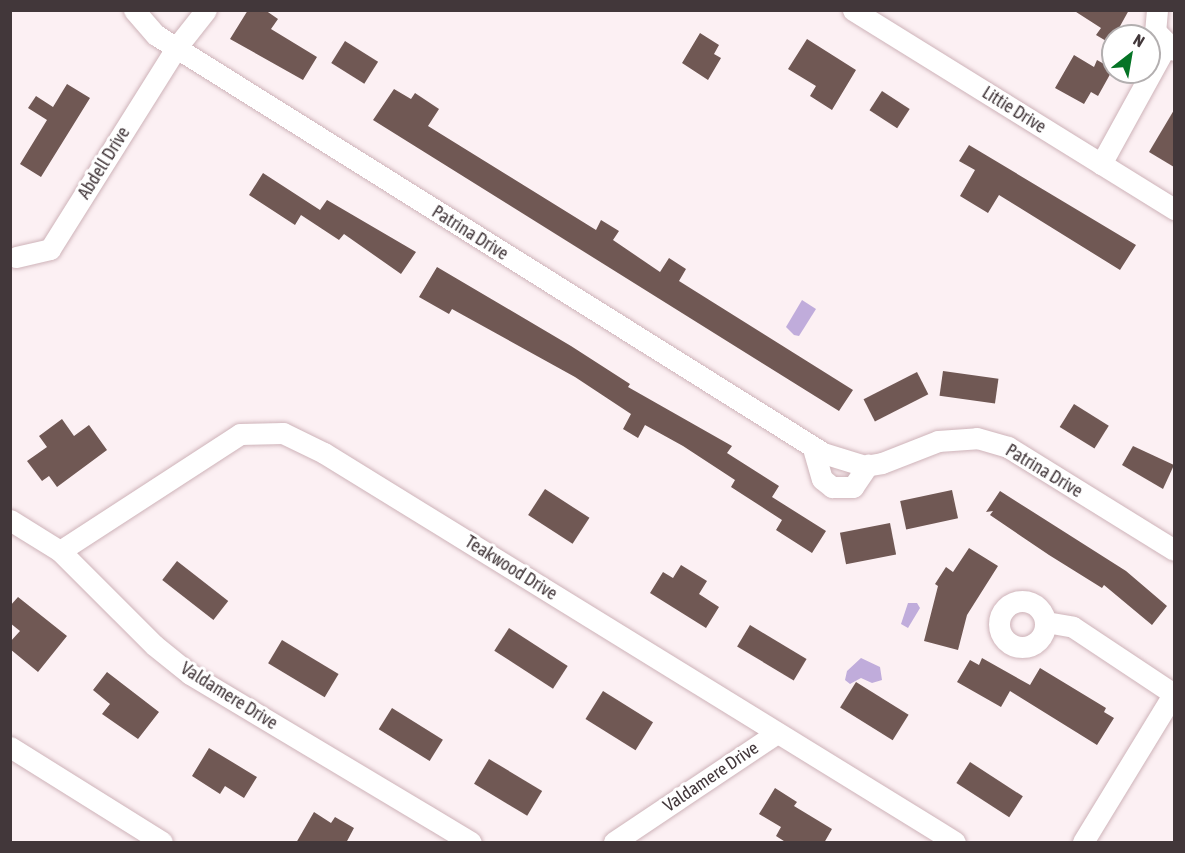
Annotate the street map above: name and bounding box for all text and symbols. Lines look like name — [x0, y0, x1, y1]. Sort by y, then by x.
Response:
north arrow — [1101, 24, 1161, 84]
text: N — [1131, 30, 1148, 50]
street label: Littie Drive — [978, 82, 1050, 138]
street label: Abdell Drive — [73, 123, 135, 203]
street label: Patrina Drive — [428, 201, 512, 265]
street label: Patrina Drive — [1002, 440, 1086, 502]
street label: Teakwood Drive — [461, 531, 561, 605]
street label: Valdamere Drive — [177, 658, 281, 734]
street label: Valdamere Drive — [659, 737, 763, 817]

